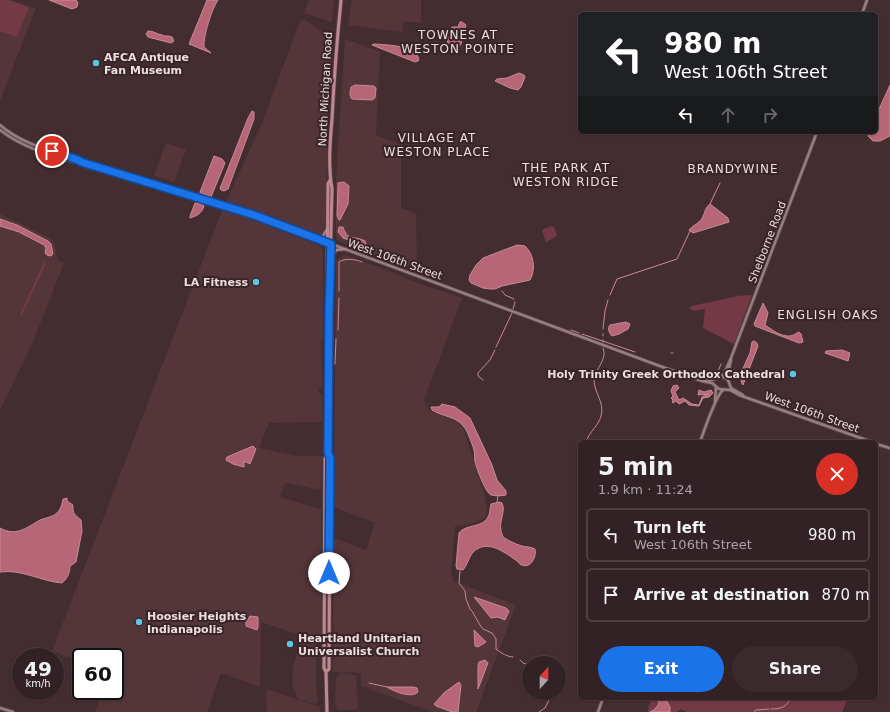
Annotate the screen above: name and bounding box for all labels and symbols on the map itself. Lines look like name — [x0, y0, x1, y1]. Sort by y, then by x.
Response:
district label: TOWNES AT WESTON POINTE — [401, 28, 515, 56]
street label: North Michigan Road — [316, 31, 335, 147]
place label: AFCA Antique Fan Museum — [104, 51, 189, 77]
marker: AFCA Antique Fan Museum — [91, 58, 101, 68]
district label: VILLAGE AT WESTON PLACE — [384, 131, 490, 159]
pin — [35, 134, 69, 168]
district label: THE PARK AT WESTON RIDGE — [513, 161, 619, 189]
district label: BRANDYWINE — [687, 162, 779, 176]
street label: Shelborne Road — [746, 199, 789, 285]
street label: West 106th Street — [346, 236, 445, 283]
place label: LA Fitness — [184, 276, 248, 289]
marker: LA Fitness — [251, 277, 261, 287]
district label: ENGLISH OAKS — [777, 308, 879, 322]
place label: Holy Trinity Greek Orthodox Cathedral — [547, 368, 785, 381]
marker: Holy Trinity Greek Orthodox Cathedral — [788, 369, 798, 379]
street label: West 106th Street — [763, 389, 862, 436]
position arrow — [308, 552, 350, 594]
place label: Hoosier Heights Indianapolis — [147, 610, 247, 636]
marker: Hoosier Heights Indianapolis — [134, 617, 144, 627]
place label: Heartland Unitarian Universalist Church — [298, 632, 421, 658]
marker: Heartland Unitarian Universalist Church — [285, 639, 295, 649]
speed limit sign: 60 — [72, 648, 124, 700]
north arrow — [522, 656, 566, 700]

